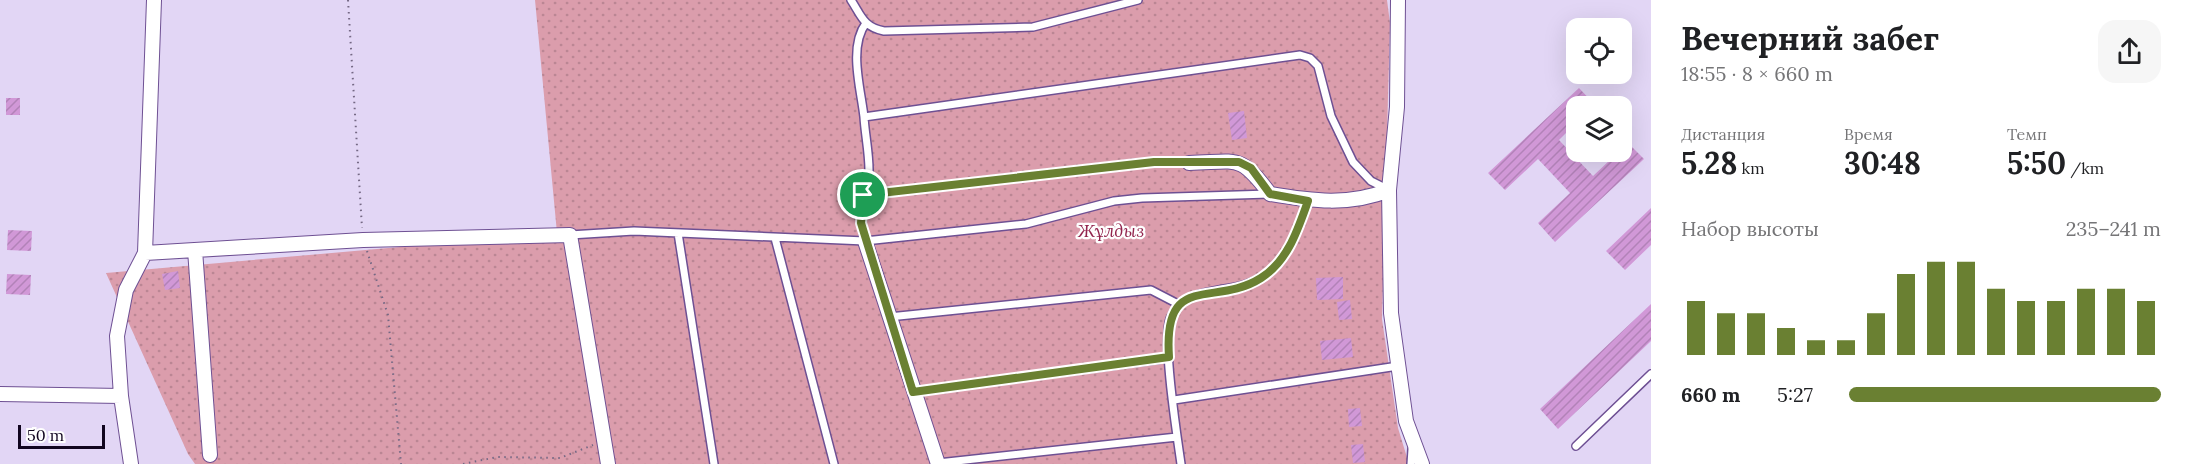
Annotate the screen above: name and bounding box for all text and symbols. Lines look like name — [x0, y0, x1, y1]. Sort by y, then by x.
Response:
text: Вечерний забег — [1681, 17, 1939, 59]
map controls — [1566, 18, 1632, 162]
button: locate — [1566, 18, 1632, 84]
button: share — [2098, 20, 2161, 83]
text: 18:55 · 8 × 660 m — [1681, 61, 1833, 86]
button: layers — [1566, 96, 1632, 162]
text: Дистанция — [1681, 124, 1765, 144]
text: Время — [1844, 124, 1893, 144]
text: Темп — [2007, 124, 2047, 144]
text: 5.28 — [1681, 144, 1737, 182]
text: 30:48 — [1844, 144, 1921, 182]
text: 5:50 — [2007, 144, 2066, 182]
text: km — [1737, 158, 1764, 178]
text: /km — [2066, 158, 2104, 178]
pin — [837, 169, 888, 220]
icon: arrive — [846, 178, 879, 211]
text: Набор высоты — [1681, 216, 1819, 241]
text: 235–241 m — [2066, 216, 2161, 241]
park label: Жұлдыз — [1077, 219, 1144, 242]
text: 660 m — [1681, 382, 1740, 407]
text: 5:27 — [1777, 382, 1813, 407]
scale bar — [18, 422, 105, 450]
text: 50 m — [27, 425, 64, 445]

